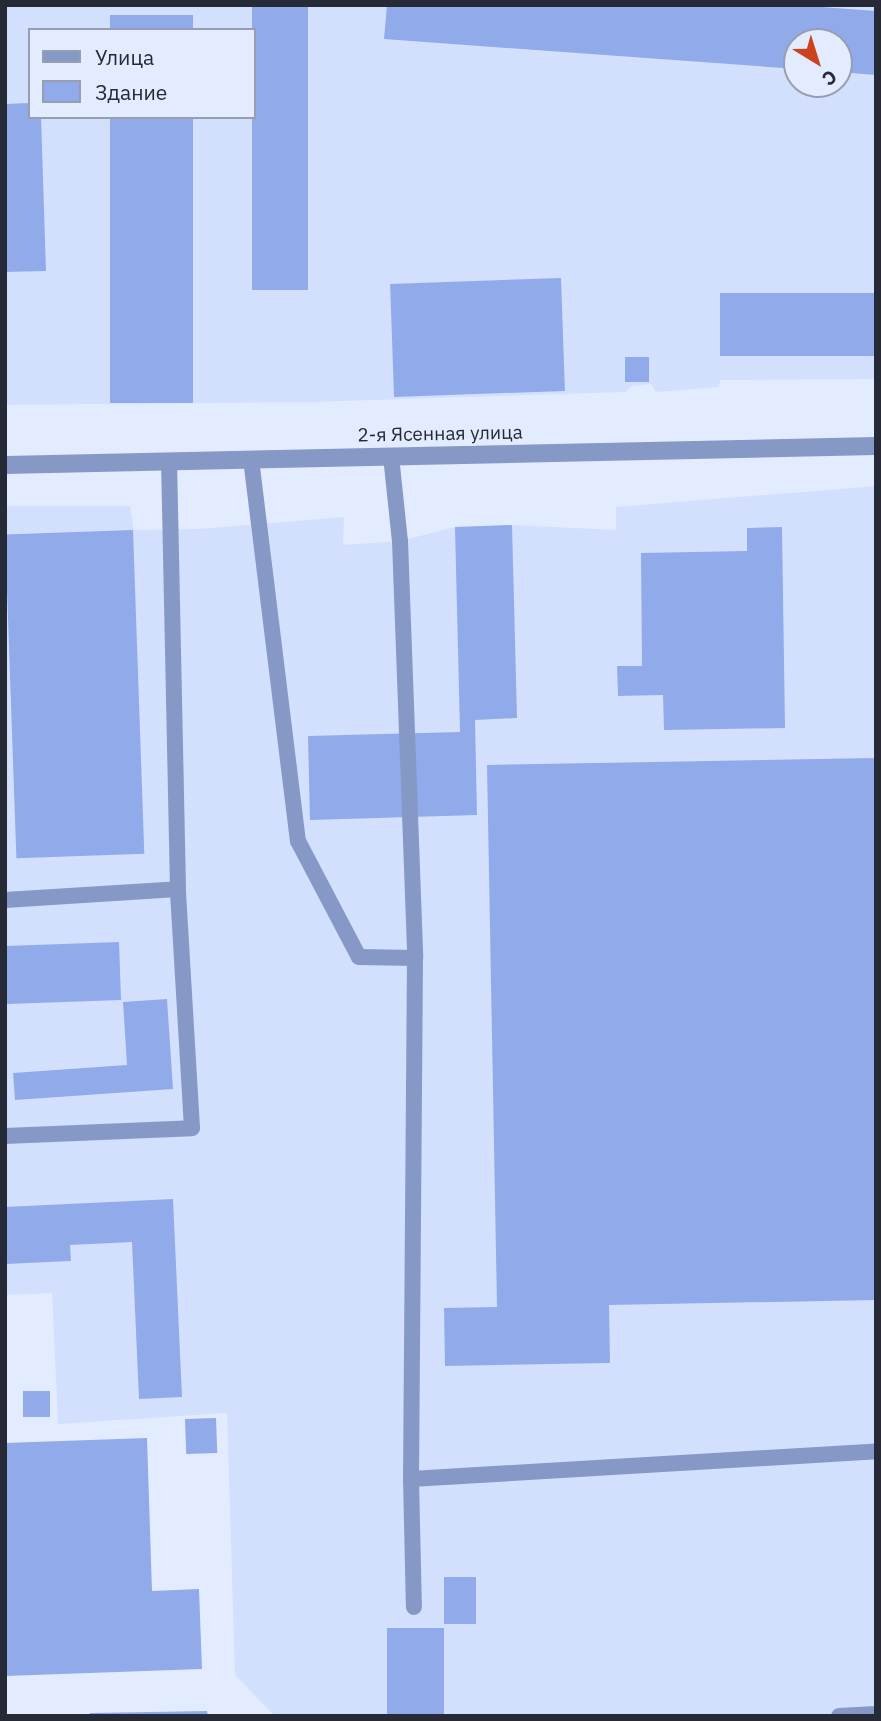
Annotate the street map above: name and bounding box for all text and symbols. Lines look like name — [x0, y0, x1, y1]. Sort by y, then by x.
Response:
legend — [28, 28, 256, 119]
north arrow — [783, 28, 853, 98]
text: Улица — [95, 43, 154, 71]
text: С — [817, 65, 842, 91]
text: Здание — [95, 78, 167, 106]
street label: 2-я Ясенная улица — [357, 421, 523, 447]

